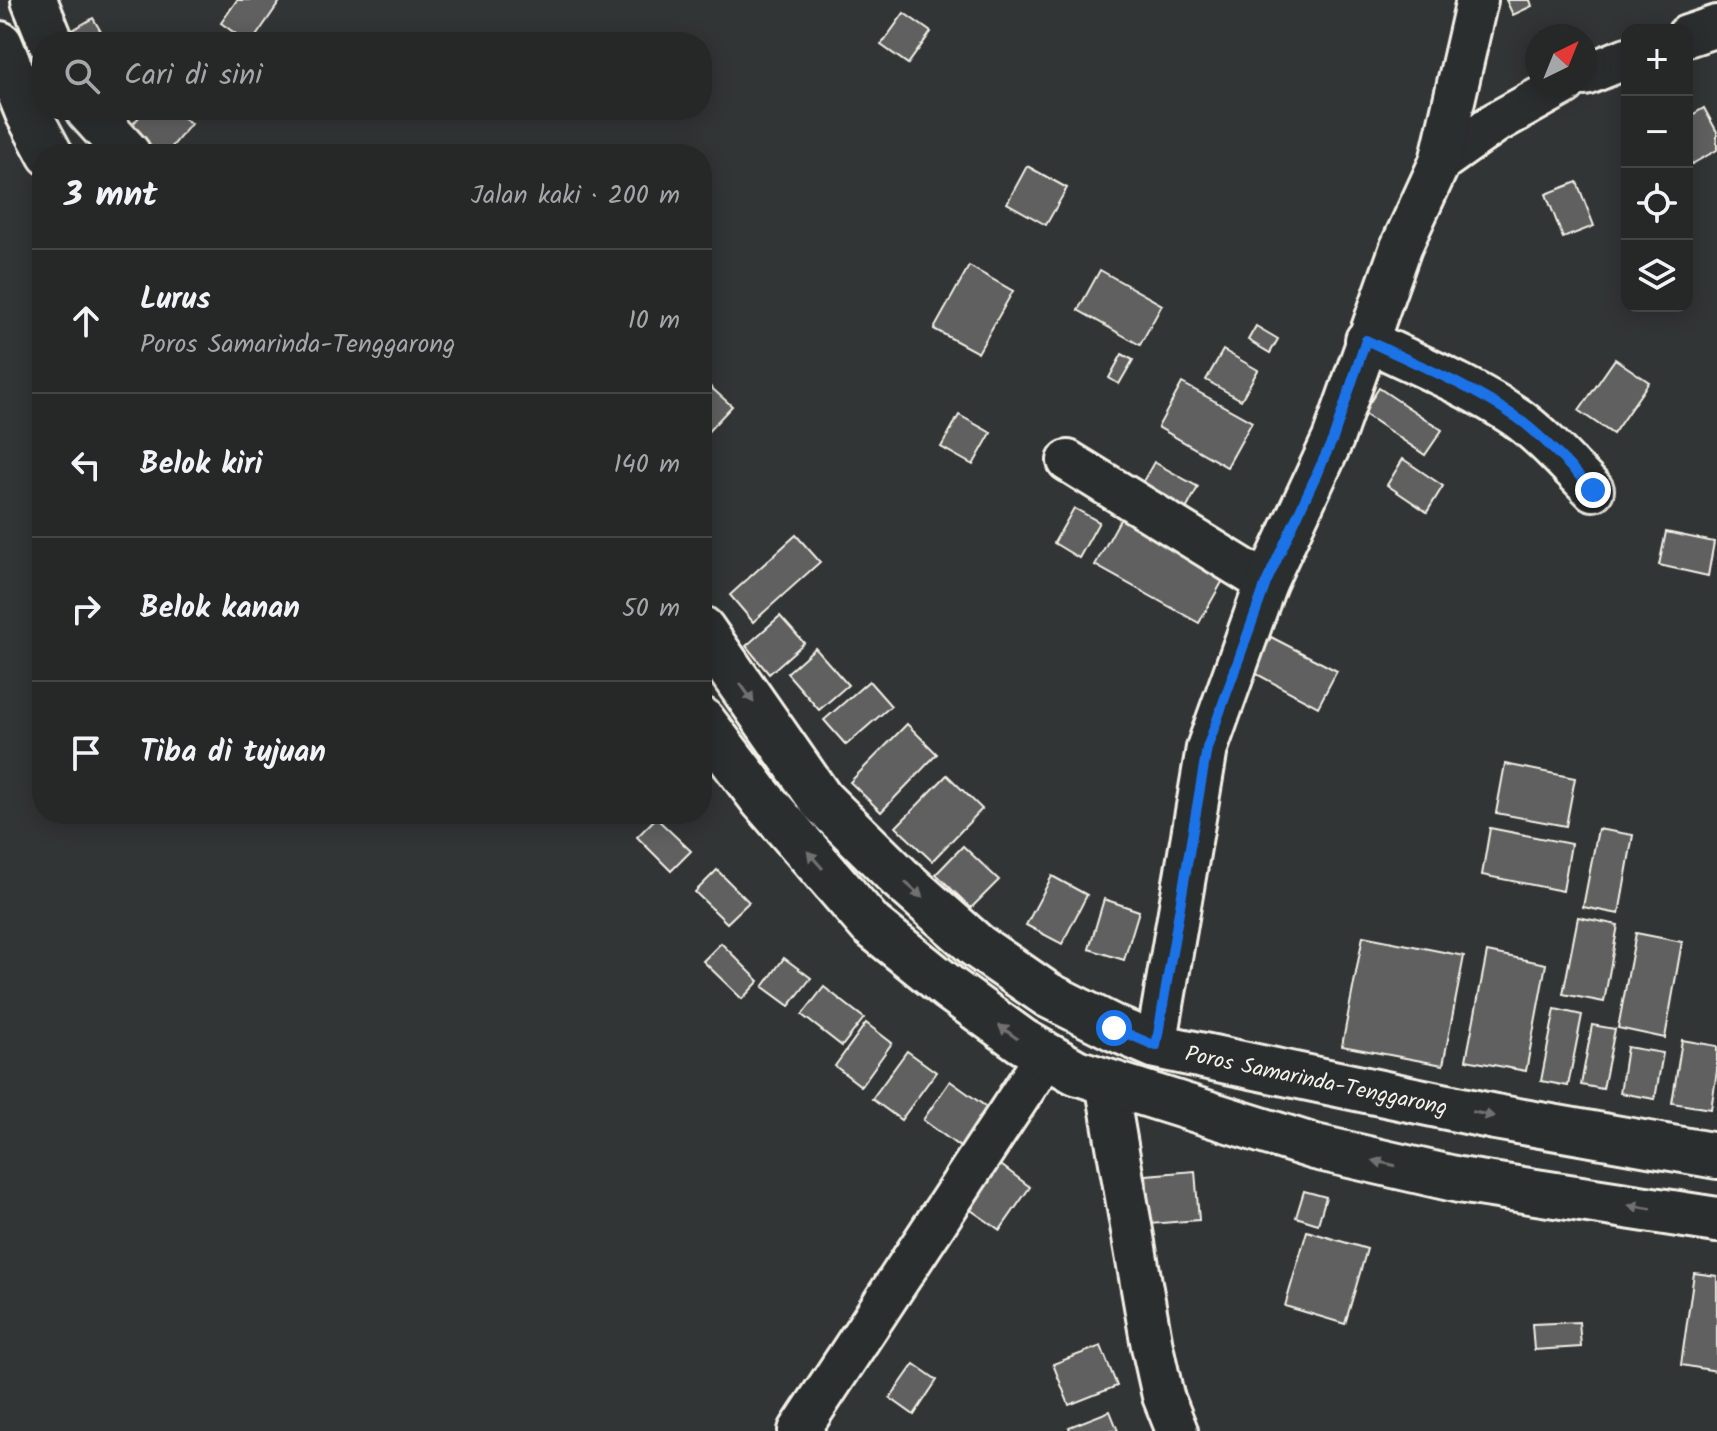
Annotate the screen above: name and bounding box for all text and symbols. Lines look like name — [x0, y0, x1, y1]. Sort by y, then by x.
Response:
north arrow — [1525, 24, 1597, 96]
map controls — [1621, 24, 1693, 312]
button: + — [1621, 24, 1693, 96]
search box — [32, 32, 712, 120]
text: Cari di sini — [124, 52, 262, 100]
icon: search — [60, 54, 104, 98]
button: − — [1621, 96, 1693, 168]
button: locate — [1621, 168, 1693, 240]
text: 3 mnt — [64, 169, 158, 223]
text: Jalan kaki · 200 m — [471, 175, 680, 217]
button: layers — [1621, 240, 1693, 312]
text: Lurus — [140, 276, 210, 324]
icon: ahead — [64, 299, 108, 343]
text: 10 m — [628, 300, 680, 342]
text: Poros Samarinda-Tenggarong — [140, 324, 455, 366]
text: Belok kiri — [140, 441, 263, 489]
icon: left — [64, 443, 108, 487]
text: 140 m — [613, 444, 680, 486]
route end — [1575, 472, 1611, 508]
text: Belok kanan — [140, 585, 300, 633]
icon: right — [64, 587, 108, 631]
text: 50 m — [622, 588, 680, 630]
one-way arrow — [739, 682, 755, 704]
text: Tiba di tujuan — [140, 729, 326, 777]
icon: arrive — [64, 731, 108, 775]
one-way arrow — [807, 850, 824, 870]
one-way arrow — [904, 881, 923, 899]
route start — [1096, 1010, 1132, 1046]
one-way arrow — [998, 1024, 1019, 1040]
street label: Poros Samarinda-Tenggarong — [1182, 1038, 1450, 1127]
one-way arrow — [1471, 1108, 1496, 1121]
one-way arrow — [1371, 1156, 1396, 1169]
one-way arrow — [1627, 1200, 1652, 1213]

